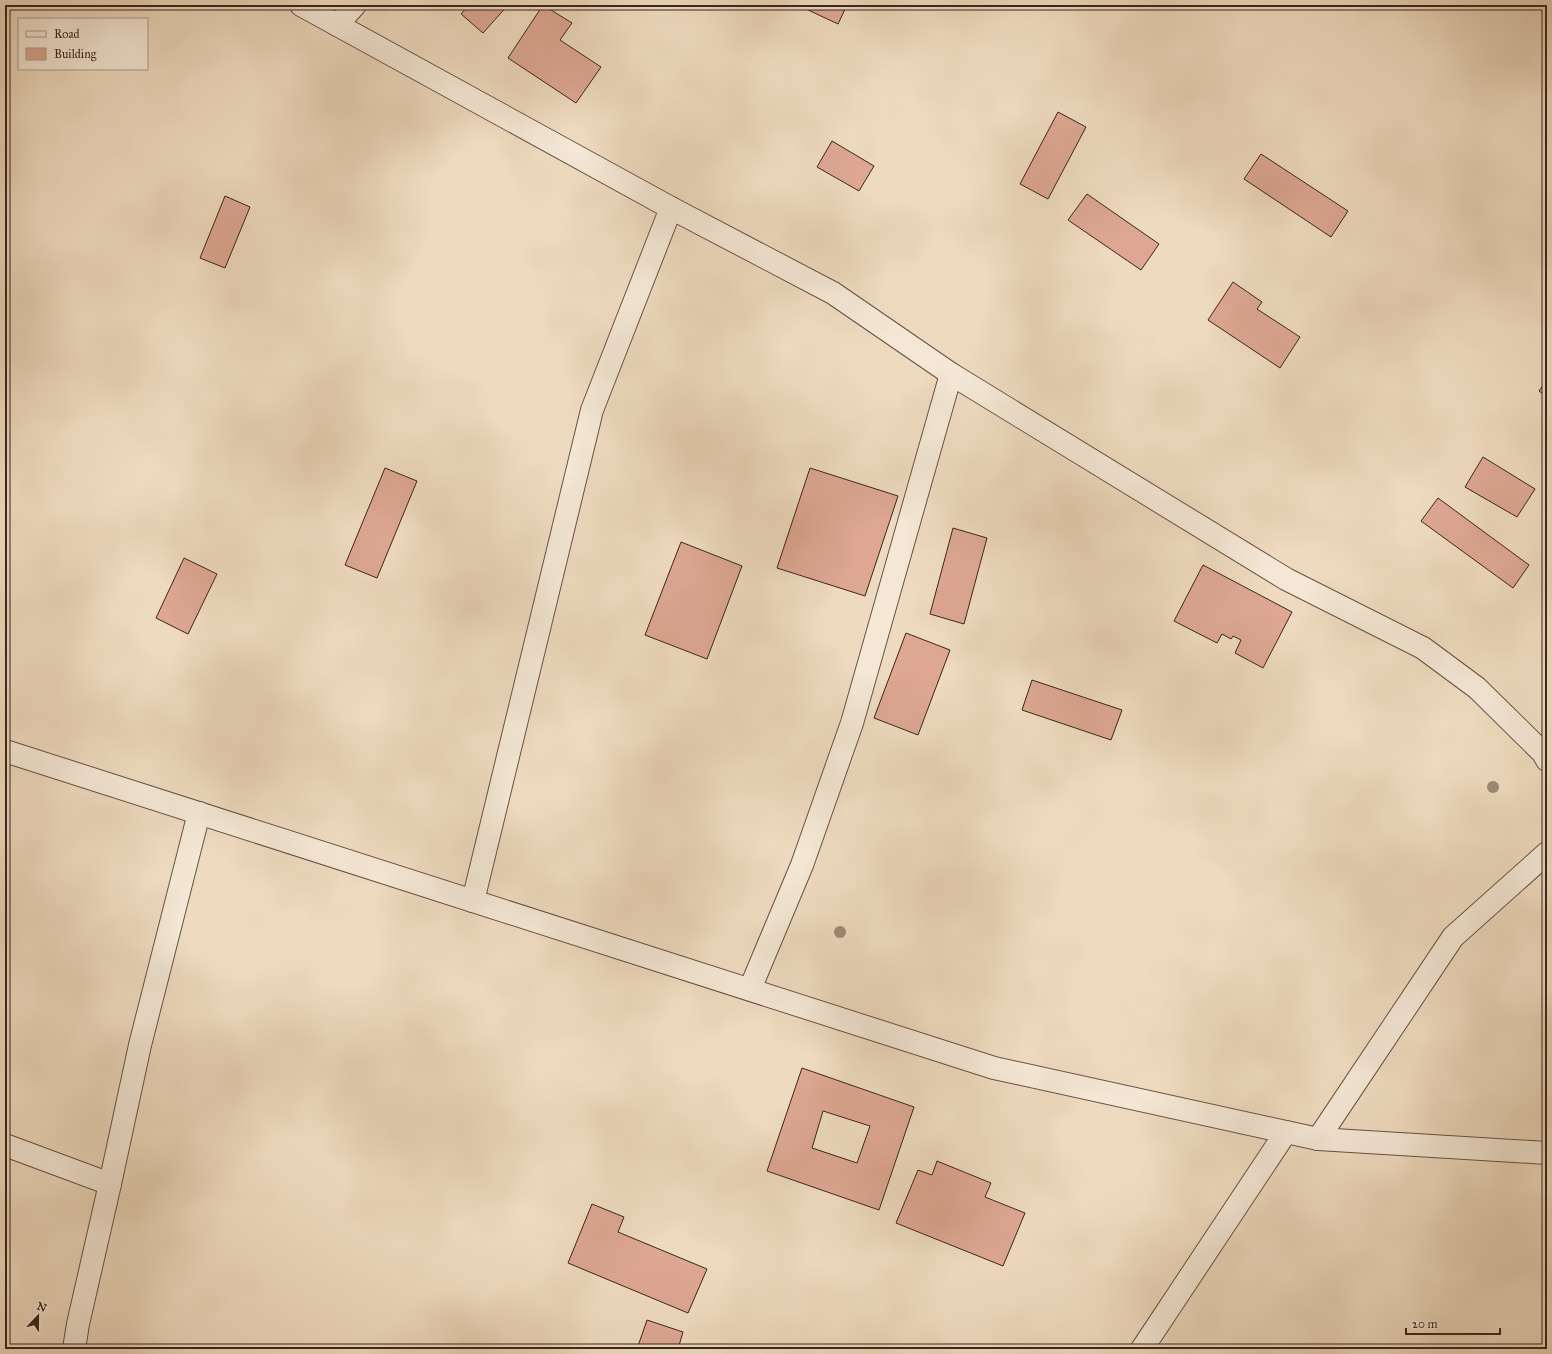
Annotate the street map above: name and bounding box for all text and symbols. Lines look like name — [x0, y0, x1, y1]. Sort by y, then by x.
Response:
legend — [18, 18, 148, 70]
text: Road — [54, 27, 80, 41]
text: Building — [54, 47, 97, 62]
north arrow — [18, 1296, 58, 1336]
text: N — [35, 1299, 49, 1315]
scale bar — [1406, 1310, 1500, 1336]
text: 20 m — [1412, 1317, 1438, 1331]

